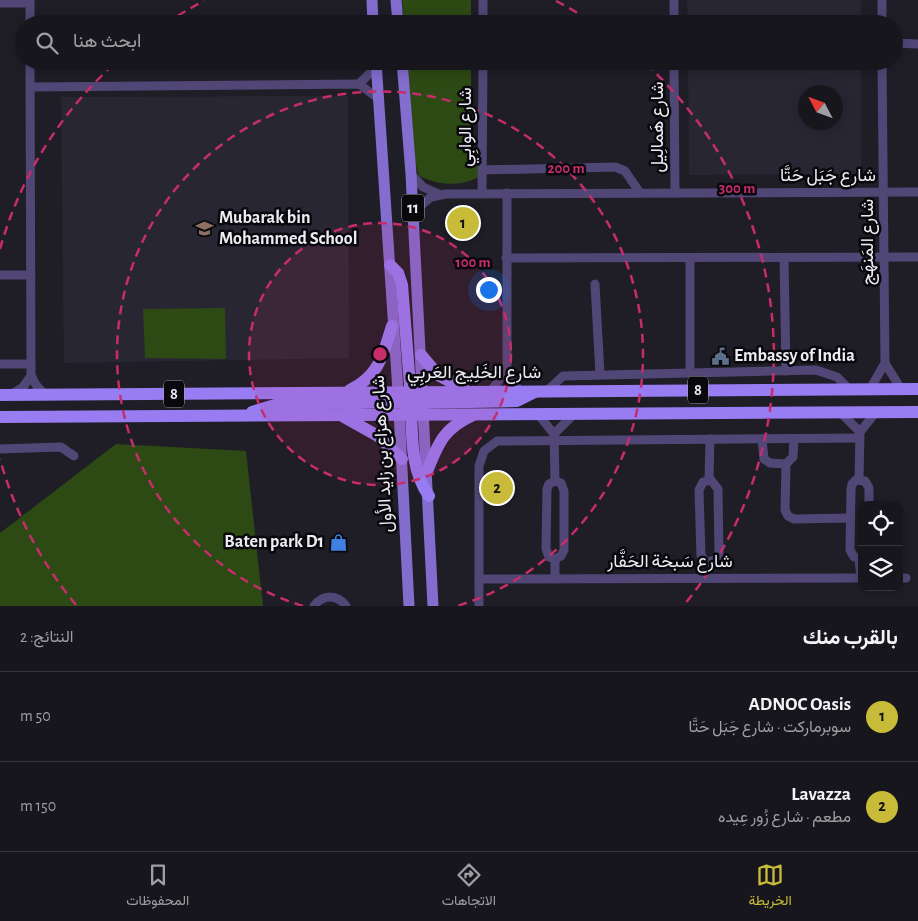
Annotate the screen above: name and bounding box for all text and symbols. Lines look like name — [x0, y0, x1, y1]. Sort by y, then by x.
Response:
search box — [15, 15, 903, 70]
icon: search — [33, 29, 61, 57]
text: ابحث هنا — [73, 32, 141, 51]
street label: شارع هَمالِيل — [649, 81, 669, 173]
north arrow — [798, 85, 843, 130]
street label: شارع الوابِي — [457, 87, 480, 167]
text: 200 m — [547, 161, 585, 176]
street label: شارع جَبَل حَتَّا — [780, 164, 876, 187]
text: 300 m — [719, 181, 755, 196]
road number: 11 — [402, 194, 424, 222]
street label: شارع المَنهَج — [859, 199, 879, 285]
pin: 1 — [447, 204, 479, 242]
place label: Mubarak bin Mohammed School — [219, 209, 357, 248]
school or university icon: Mubarak bin Mohammed School — [195, 218, 215, 238]
text: 100 m — [455, 255, 491, 270]
your location — [476, 277, 502, 303]
centre of rings — [371, 345, 389, 363]
public building icon: Embassy of India — [710, 346, 730, 366]
place label: Embassy of India — [734, 347, 855, 365]
street label: شارع الخَلِيج العَربِي — [407, 363, 541, 387]
street label: شارع هزاع بن زايد الأول — [368, 375, 398, 533]
road number: 8 — [688, 376, 708, 404]
road number: 8 — [164, 380, 184, 408]
pin: 2 — [481, 469, 513, 507]
map controls — [858, 501, 903, 591]
button: locate — [858, 501, 903, 546]
shop icon: Baten park D1 — [328, 532, 348, 552]
place label: Baten park D1 — [224, 533, 324, 551]
button: layers — [858, 546, 903, 591]
street label: شارع سَبخة الحَفَّار — [606, 548, 733, 573]
text: بالقرب منك — [803, 627, 898, 648]
text: النتائج: 2 — [20, 629, 74, 645]
text: ADNOC Oasis — [748, 695, 851, 714]
text: 50 m — [20, 708, 51, 724]
text: 1 — [879, 708, 885, 724]
text: سوبرماركت · شارع جَبَل حَتَّا — [689, 719, 851, 735]
text: Lavazza — [791, 785, 851, 804]
text: 150 m — [20, 798, 56, 814]
text: 2 — [878, 798, 886, 814]
text: مطعم · شارع زُور عِيده — [718, 809, 851, 825]
tab: المحفوظات — [126, 861, 189, 913]
tab: الاتجاهات — [442, 861, 496, 913]
tab: الخريطة — [748, 861, 792, 913]

